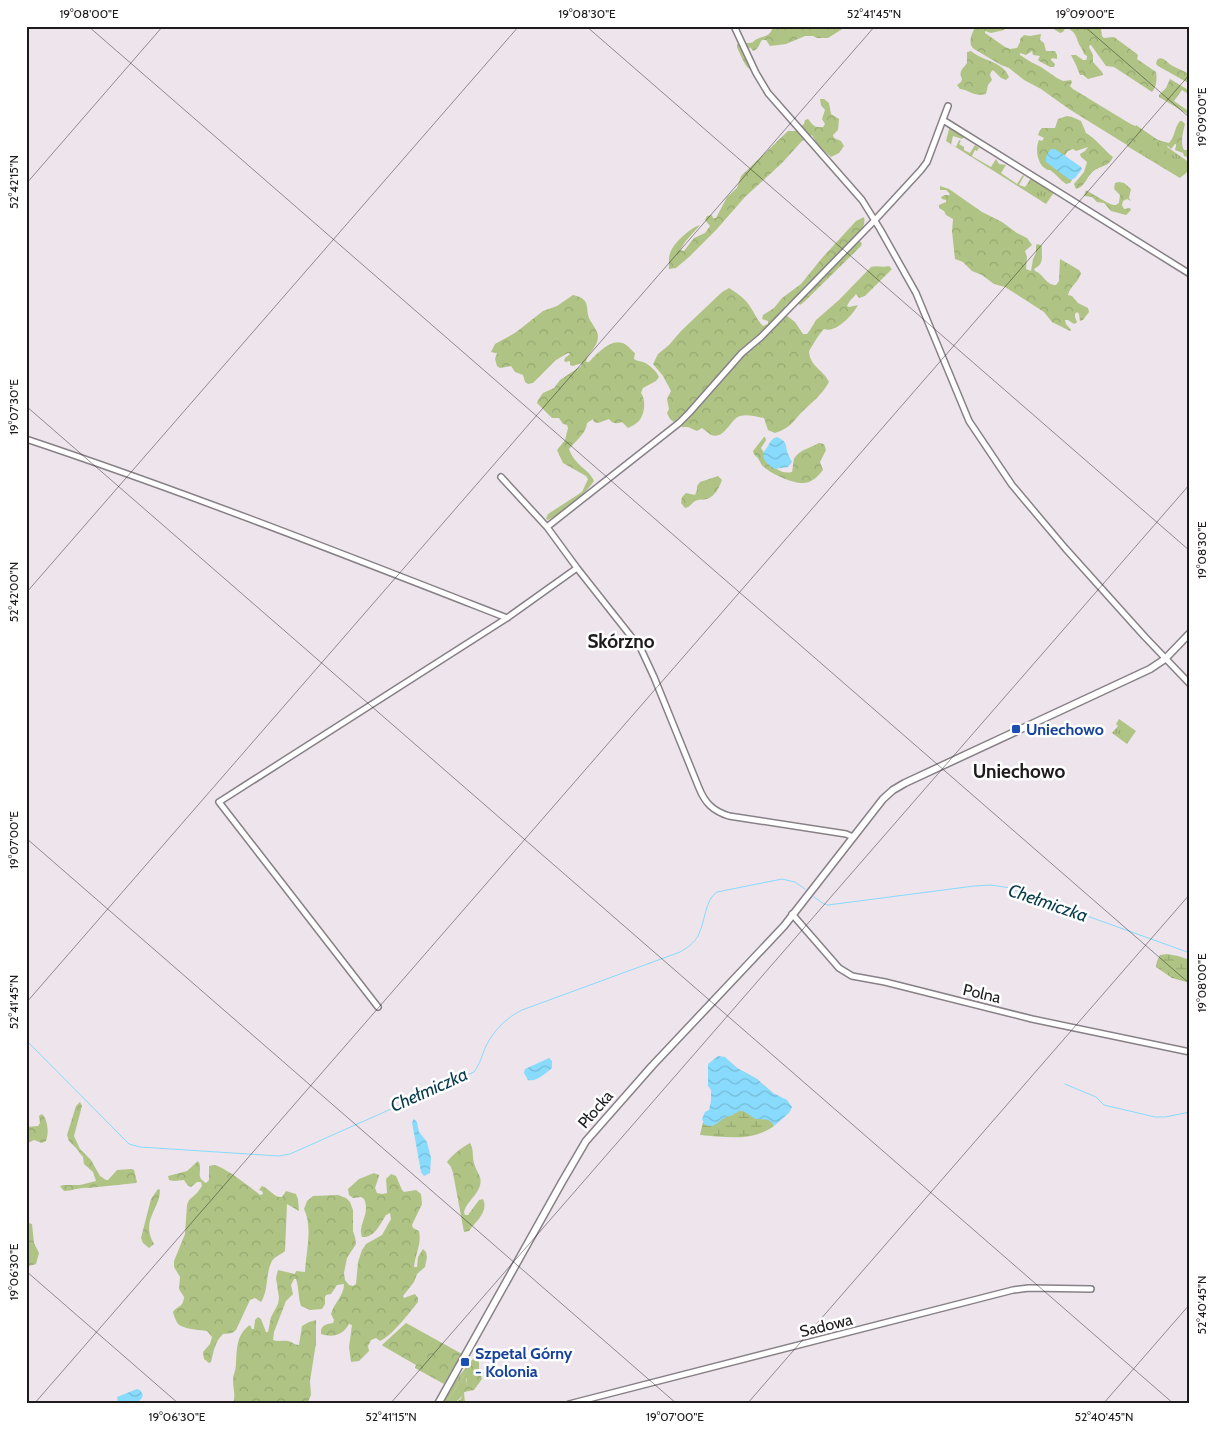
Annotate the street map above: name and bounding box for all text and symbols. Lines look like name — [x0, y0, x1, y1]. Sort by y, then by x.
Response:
text: 19°08'00"E — [59, 6, 119, 21]
text: 19°08'30"E — [558, 6, 616, 21]
text: 52°41'45"N — [847, 6, 901, 21]
text: 19°09'00"E — [1056, 6, 1115, 21]
text: 19°09'00"E — [1194, 87, 1209, 146]
text: 52°42'15"N — [6, 155, 21, 209]
text: 19°07'30"E — [6, 379, 21, 435]
text: 19°08'30"E — [1194, 521, 1209, 579]
text: 52°42'00"N — [6, 562, 21, 622]
district label: Skórzno — [587, 630, 655, 653]
place label: Uniechowo — [1026, 720, 1104, 739]
marker: Uniechowo — [1010, 723, 1022, 735]
district label: Uniechowo — [973, 760, 1065, 783]
text: 19°07'00"E — [6, 811, 21, 869]
water label: Chełmiczka — [1005, 879, 1091, 927]
text: 19°08'00"E — [1194, 953, 1209, 1013]
text: 52°41'45"N — [6, 975, 21, 1029]
street label: Polna — [961, 980, 1003, 1007]
water label: Chełmiczka — [387, 1063, 471, 1117]
street label: Płocka — [574, 1086, 617, 1132]
text: 19°06'30"E — [6, 1243, 21, 1300]
text: 52°40'45"N — [1194, 1276, 1209, 1334]
street label: Sadowa — [798, 1310, 855, 1341]
place label: Szpetal Górny - Kolonia — [475, 1344, 573, 1381]
marker: Szpetal Górny - Kolonia — [459, 1356, 471, 1368]
text: 19°06'30"E — [149, 1409, 206, 1424]
text: 52°41'15"N — [365, 1409, 417, 1424]
text: 19°07'00"E — [646, 1409, 704, 1424]
text: 52°40'45"N — [1075, 1409, 1133, 1424]

